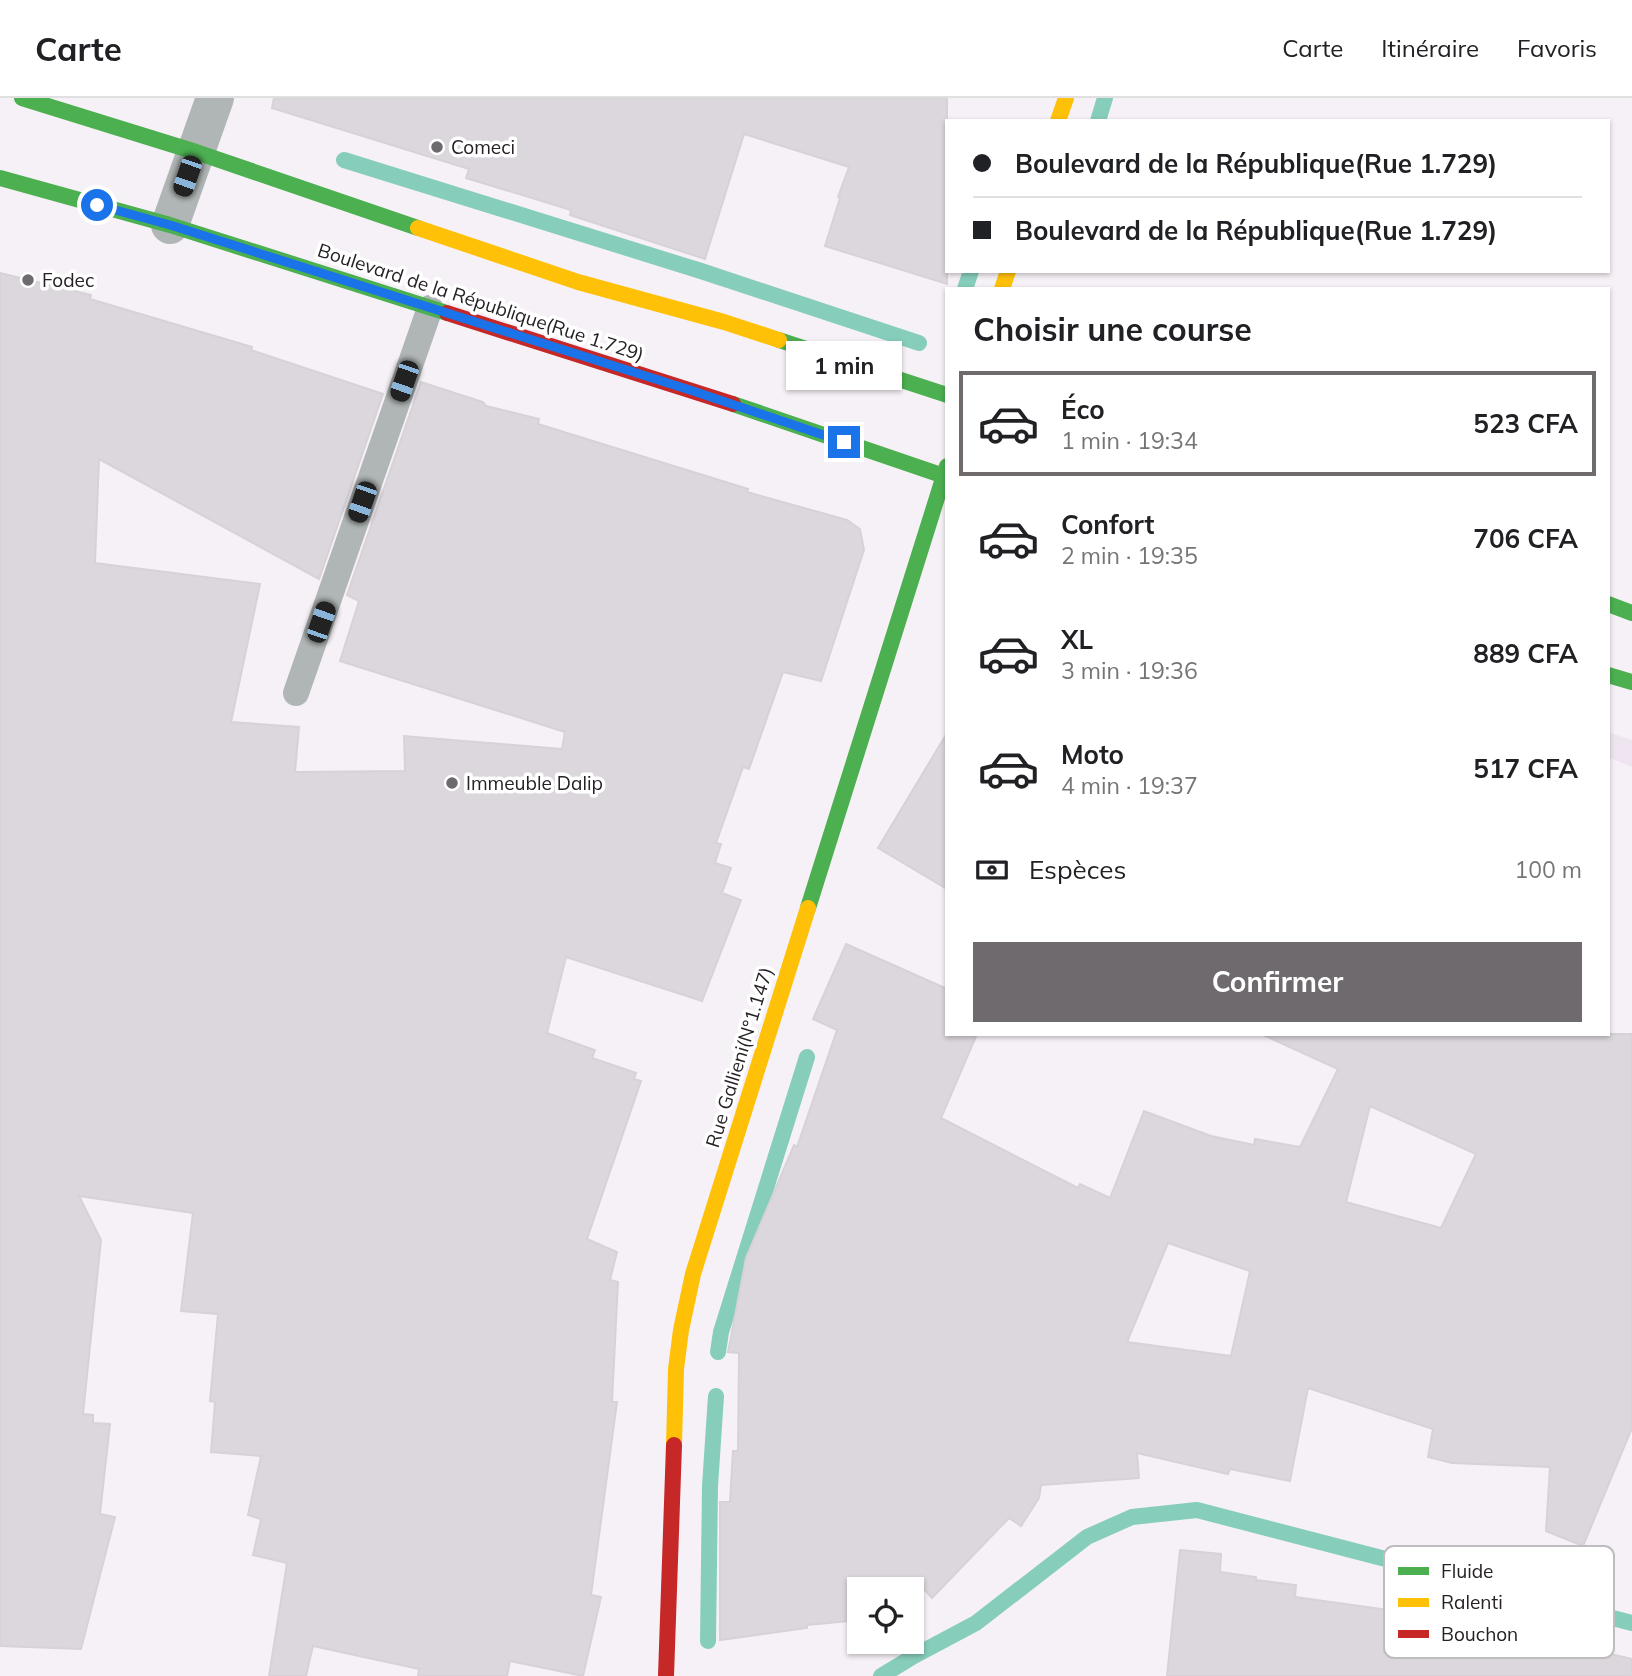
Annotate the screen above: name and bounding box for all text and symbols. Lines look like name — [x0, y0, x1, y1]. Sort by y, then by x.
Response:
text: Carte — [35, 28, 122, 69]
text: Carte — [1282, 33, 1343, 63]
text: Itinéraire — [1381, 33, 1479, 63]
text: Favoris — [1517, 33, 1597, 63]
place label: Comeci — [451, 135, 515, 159]
marker: Comeci — [429, 139, 445, 155]
text: Boulevard de la République(Rue 1.729) — [1015, 147, 1497, 180]
car — [171, 153, 204, 199]
route start — [81, 189, 113, 221]
text: Boulevard de la République(Rue 1.729) — [1015, 214, 1497, 247]
street label: Boulevard de la République(Rue 1.729) — [315, 238, 647, 366]
place label: Fodec — [42, 268, 94, 292]
marker: Fodec — [20, 272, 36, 288]
text: Choisir une course — [973, 309, 1252, 349]
callout: 1 min — [786, 341, 902, 390]
text: 1 min — [814, 351, 874, 380]
car — [388, 358, 421, 404]
icon: car — [977, 392, 1040, 455]
text: Éco — [1061, 393, 1105, 426]
text: 523 CFA — [1473, 407, 1578, 440]
route end — [828, 426, 860, 458]
text: 1 min · 19:34 — [1061, 426, 1198, 455]
car — [346, 479, 379, 525]
icon: car — [977, 507, 1040, 570]
text: Confort — [1061, 508, 1154, 541]
text: 706 CFA — [1473, 522, 1578, 555]
text: 2 min · 19:35 — [1061, 541, 1198, 570]
car — [305, 599, 338, 645]
icon: car — [977, 622, 1040, 685]
text: XL — [1061, 623, 1093, 656]
text: 889 CFA — [1473, 637, 1578, 670]
text: 3 min · 19:36 — [1061, 656, 1198, 685]
icon: car — [977, 737, 1040, 800]
text: Moto — [1061, 738, 1124, 771]
text: 517 CFA — [1473, 752, 1578, 785]
place label: Immeuble Dalip — [466, 771, 603, 795]
text: 4 min · 19:37 — [1061, 771, 1198, 800]
marker: Immeuble Dalip — [444, 775, 460, 791]
icon: cash — [973, 851, 1011, 889]
text: Espèces — [1029, 853, 1126, 886]
text: 100 m — [1514, 855, 1582, 884]
button: Confirmer — [973, 942, 1582, 1022]
street label: Rue Gallieni(N°1.147) — [700, 964, 778, 1150]
legend — [1384, 1546, 1614, 1658]
text: Fluide — [1441, 1559, 1493, 1583]
map controls — [847, 1577, 924, 1654]
button: locate — [847, 1577, 924, 1654]
text: Ralenti — [1441, 1590, 1503, 1614]
text: Bouchon — [1441, 1622, 1518, 1646]

